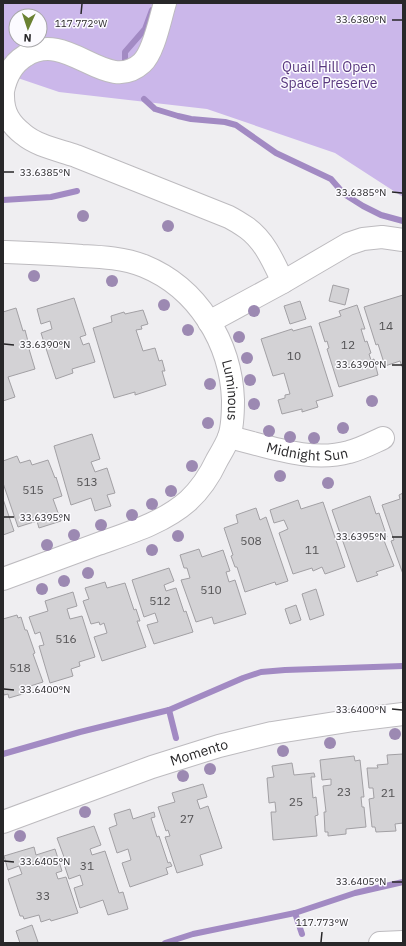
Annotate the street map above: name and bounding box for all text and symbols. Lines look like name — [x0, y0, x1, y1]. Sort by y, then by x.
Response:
north arrow — [8, 8, 48, 48]
text: 33.6380°N — [336, 13, 386, 26]
text: 117.772°W — [55, 17, 107, 30]
text: N — [23, 31, 32, 45]
park label: Quail Hill Open Space Preserve — [280, 58, 378, 92]
text: 33.6385°N — [20, 166, 70, 179]
text: 33.6385°N — [336, 186, 386, 199]
house number: 14 — [379, 318, 393, 333]
house number: 12 — [341, 337, 355, 352]
text: 33.6390°N — [20, 338, 70, 351]
house number: 10 — [287, 348, 301, 363]
street label: Luminous — [218, 358, 242, 421]
text: 33.6390°N — [336, 358, 386, 371]
street label: Midnight Sun — [265, 438, 350, 465]
house number: 513 — [76, 474, 98, 489]
house number: 515 — [22, 482, 44, 497]
text: 33.6395°N — [20, 511, 70, 524]
text: 33.6395°N — [336, 530, 386, 543]
house number: 508 — [240, 533, 262, 548]
house number: 11 — [305, 542, 319, 557]
house number: 510 — [200, 582, 222, 597]
house number: 512 — [149, 593, 171, 608]
house number: 516 — [55, 631, 77, 646]
house number: 518 — [9, 660, 31, 675]
text: 33.6400°N — [20, 683, 70, 696]
text: 33.6400°N — [336, 703, 386, 716]
street label: Momento — [168, 735, 230, 770]
house number: 23 — [337, 784, 351, 799]
house number: 21 — [381, 785, 395, 800]
house number: 25 — [289, 794, 303, 809]
house number: 27 — [180, 811, 194, 826]
text: 33.6405°N — [20, 855, 70, 868]
house number: 31 — [80, 858, 94, 873]
text: 33.6405°N — [336, 875, 386, 888]
house number: 33 — [36, 888, 50, 903]
text: 117.773°W — [296, 916, 348, 929]

